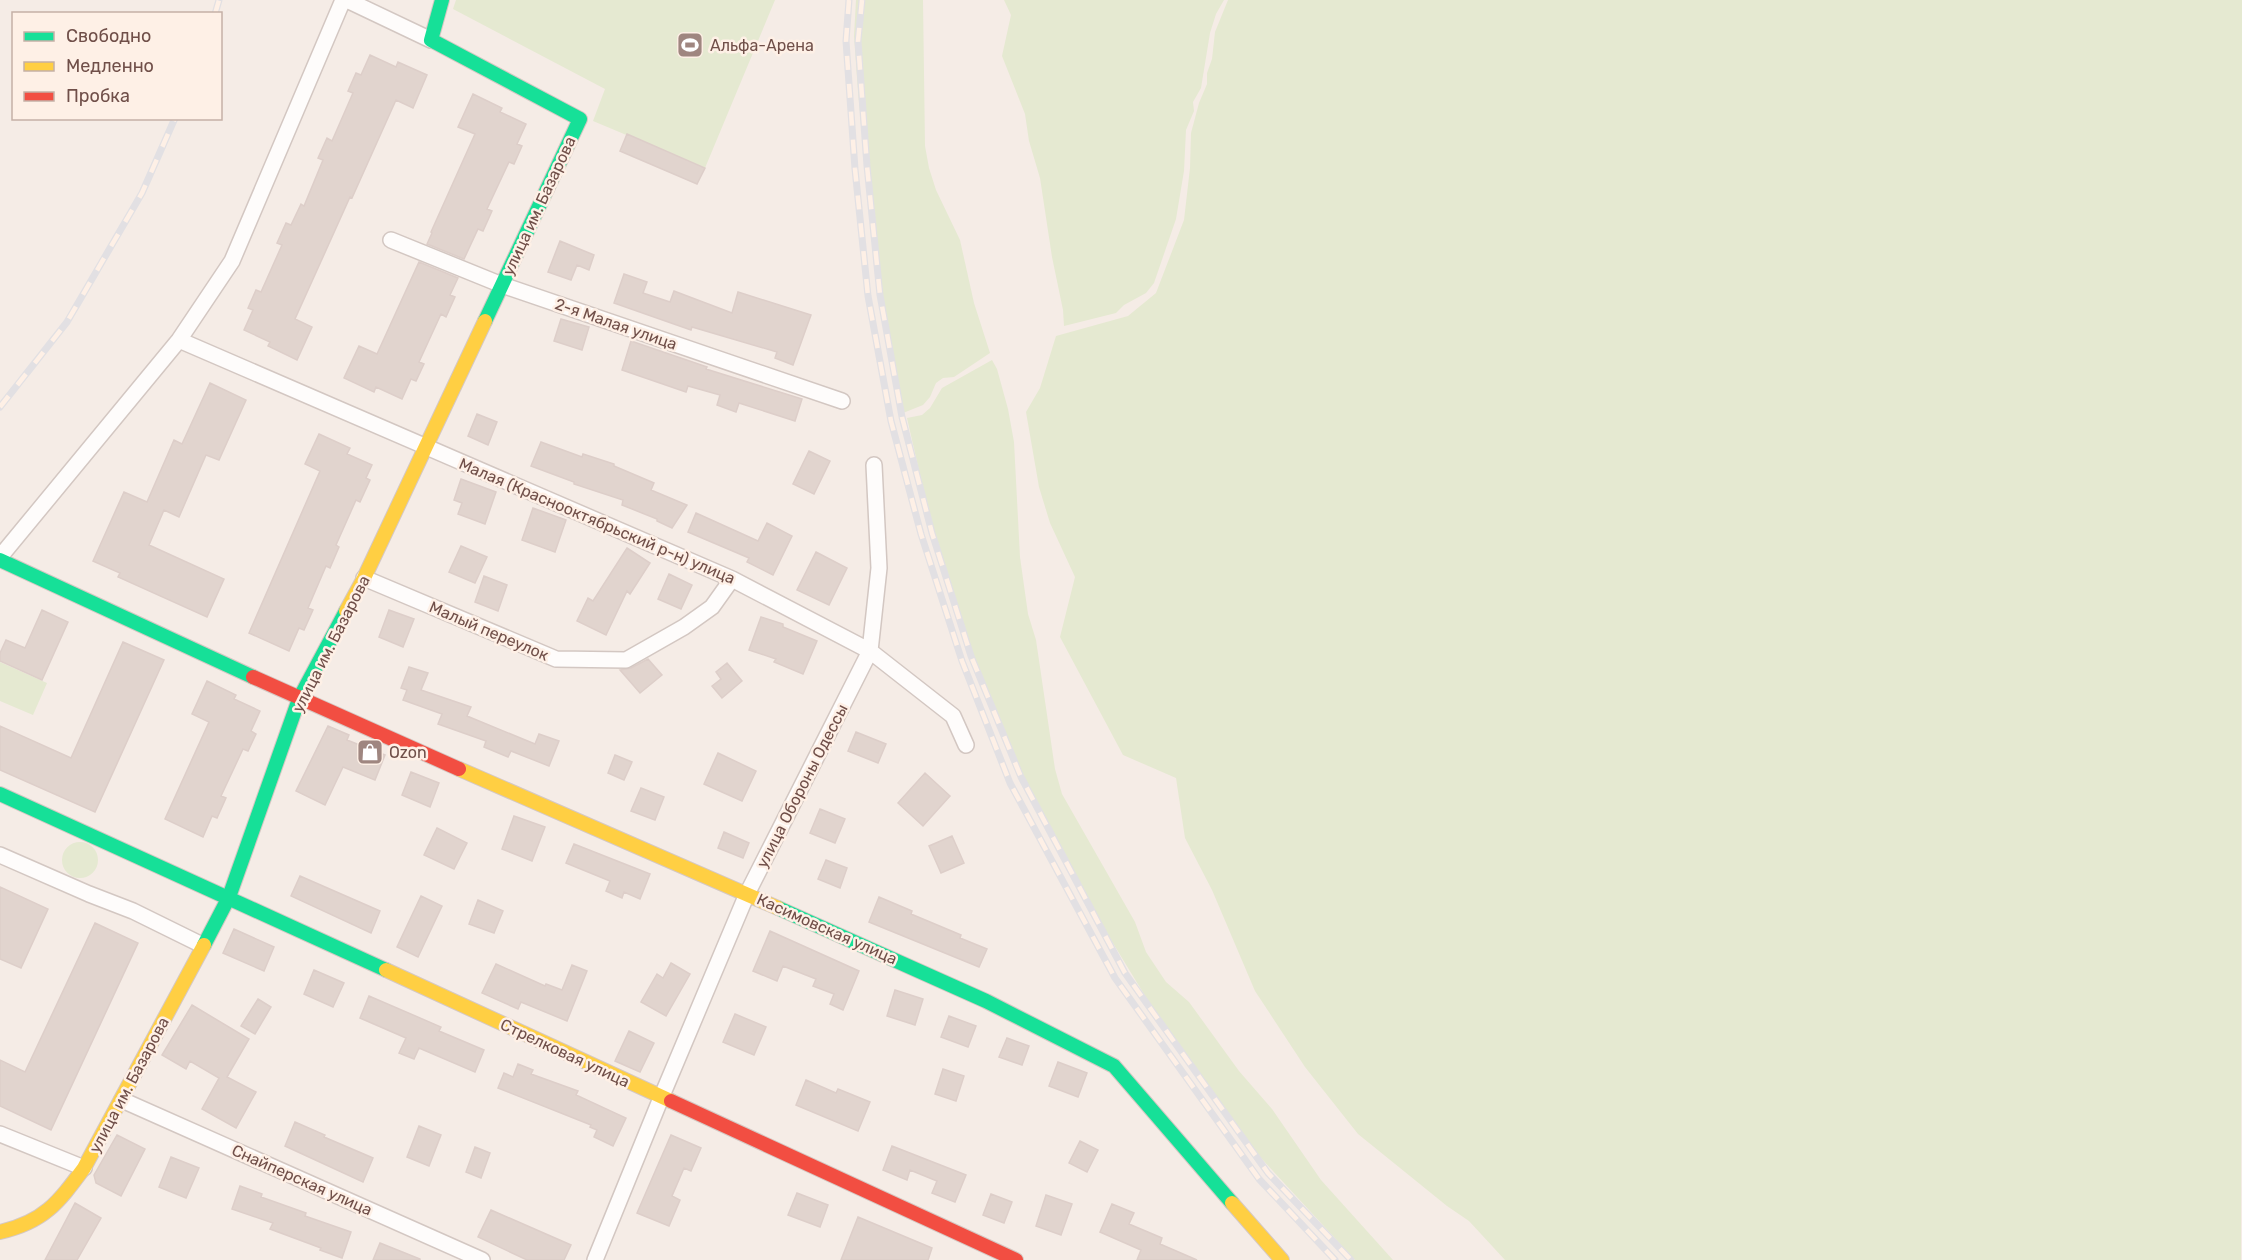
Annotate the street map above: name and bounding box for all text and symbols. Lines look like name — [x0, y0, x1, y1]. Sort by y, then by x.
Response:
legend — [12, 12, 222, 120]
text: Свободно — [66, 25, 151, 47]
sports icon: Альфа-Арена — [675, 30, 705, 60]
place label: Альфа-Арена — [710, 36, 814, 55]
text: Медленно — [66, 55, 154, 77]
text: Пробка — [66, 85, 130, 107]
street label: улица им. Базарова — [498, 133, 580, 279]
street label: 2-я Малая улица — [553, 294, 679, 354]
street label: Малая (Краснооктябрьский р-н) улица — [456, 454, 738, 588]
street label: улица им. Базарова — [288, 572, 374, 716]
street label: Малый переулок — [426, 597, 552, 665]
street label: улица Обороны Одессы — [752, 701, 852, 871]
shop icon: Ozon — [355, 737, 385, 767]
place label: Ozon — [389, 743, 427, 762]
street label: Касимовская улица — [754, 889, 900, 969]
street label: улица им. Базарова — [85, 1014, 173, 1156]
street label: Стрелковая улица — [497, 1015, 633, 1091]
street label: Снайперская улица — [229, 1140, 375, 1220]

